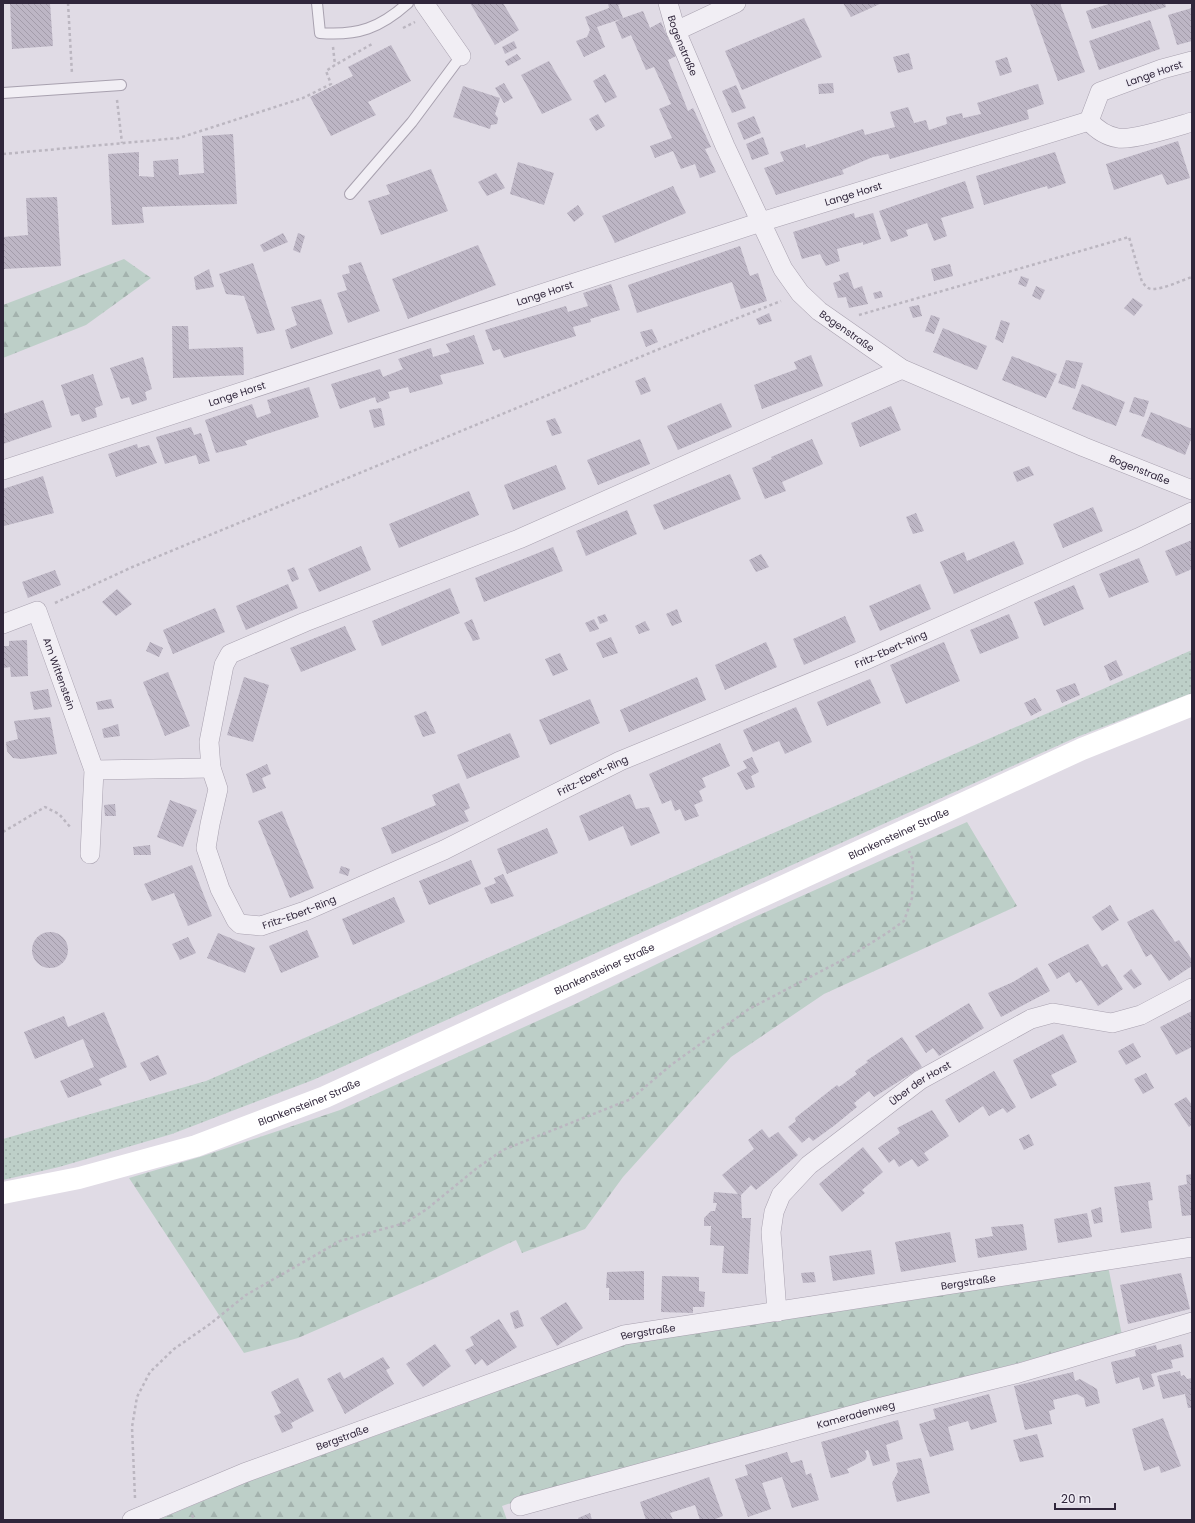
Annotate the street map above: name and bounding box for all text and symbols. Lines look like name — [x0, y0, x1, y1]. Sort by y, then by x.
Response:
street label: Bogenstraße — [664, 13, 701, 78]
street label: Lange Horst — [1124, 57, 1185, 90]
street label: Lange Horst — [823, 178, 884, 210]
street label: Lange Horst — [514, 277, 576, 310]
street label: Bogenstraße — [816, 306, 877, 356]
street label: Lange Horst — [207, 378, 268, 410]
street label: Bogenstraße — [1107, 451, 1172, 489]
street label: Fritz-Ebert-Ring — [852, 626, 929, 672]
street label: Am Wittenstein — [39, 636, 79, 712]
street label: Fritz-Ebert-Ring — [555, 752, 630, 800]
street label: Blankensteiner Straße — [846, 804, 951, 863]
street label: Fritz-Ebert-Ring — [260, 891, 338, 933]
street label: Blankensteiner Straße — [552, 940, 657, 999]
street label: Über der Horst — [886, 1057, 954, 1109]
street label: Blankensteiner Straße — [256, 1075, 363, 1130]
street label: Bergstraße — [940, 1271, 997, 1294]
street label: Bergstraße — [618, 1320, 676, 1344]
street label: Kameradenweg — [815, 1397, 896, 1433]
street label: Bergstraße — [314, 1421, 371, 1454]
scale bar — [1055, 1485, 1115, 1511]
text: 20 m — [1061, 1490, 1091, 1507]

